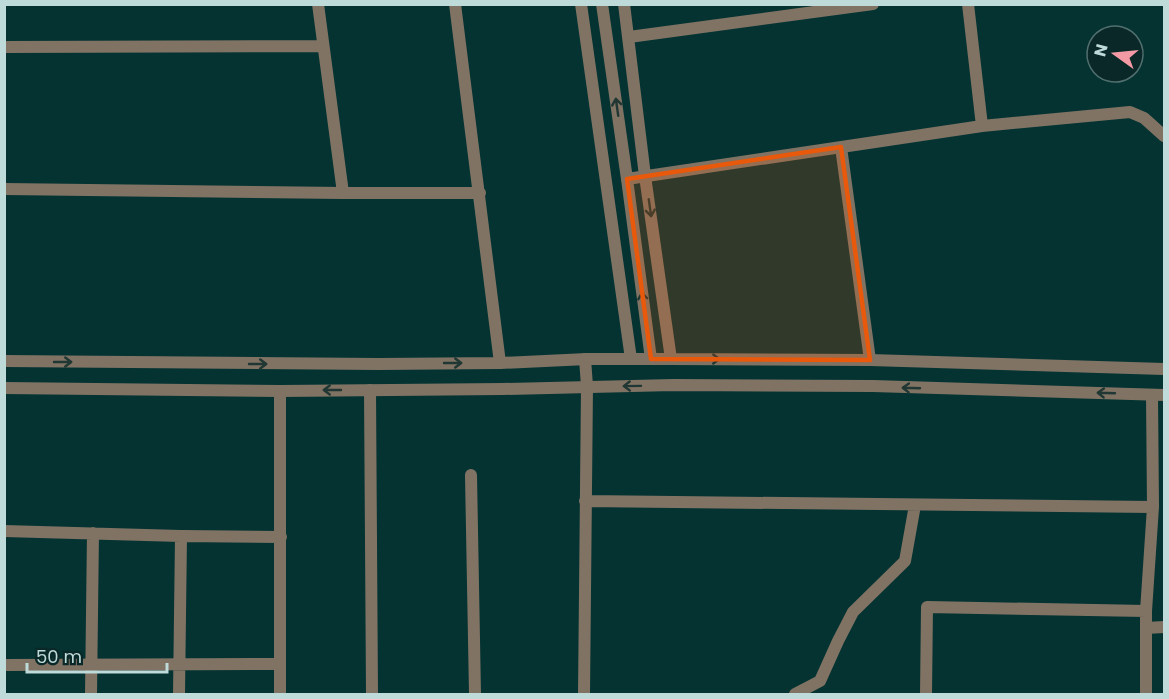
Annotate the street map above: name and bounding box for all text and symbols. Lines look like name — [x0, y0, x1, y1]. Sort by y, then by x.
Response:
north arrow — [1085, 24, 1145, 84]
text: N — [1088, 41, 1114, 59]
one-way arrow — [611, 98, 622, 118]
one-way arrow — [645, 198, 656, 218]
one-way arrow — [637, 291, 648, 311]
one-way arrow — [700, 353, 720, 365]
one-way arrow — [52, 356, 72, 368]
one-way arrow — [442, 357, 462, 369]
one-way arrow — [247, 358, 267, 370]
one-way arrow — [623, 380, 643, 392]
one-way arrow — [902, 382, 922, 393]
one-way arrow — [323, 384, 343, 396]
one-way arrow — [1097, 388, 1117, 399]
scale bar — [27, 636, 166, 674]
text: 50 m — [36, 644, 82, 669]

